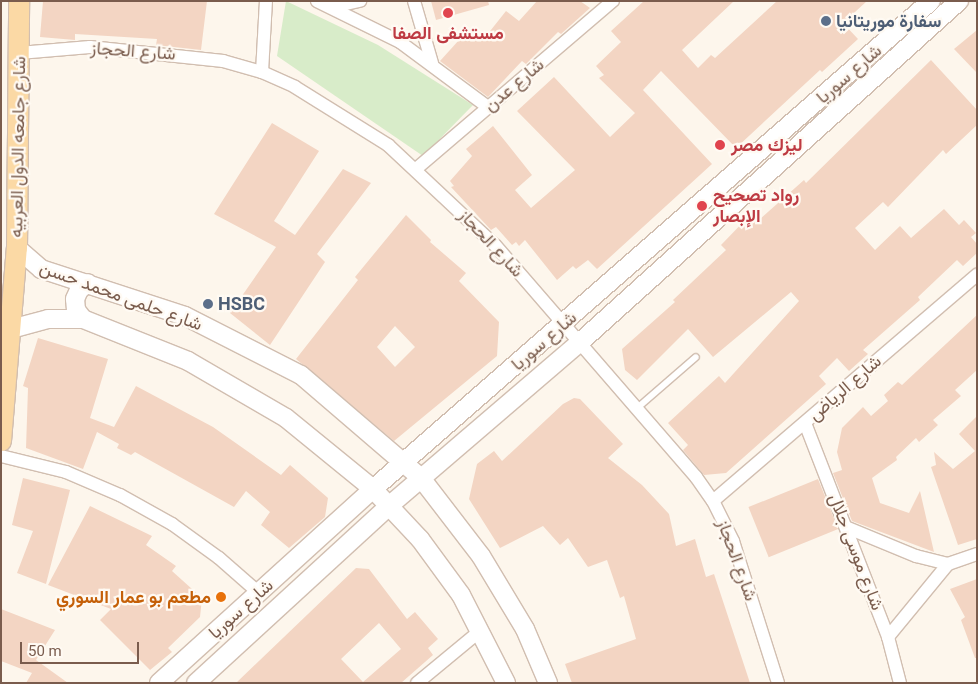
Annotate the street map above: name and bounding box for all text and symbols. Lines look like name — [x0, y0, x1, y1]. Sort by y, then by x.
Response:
marker: مستشفى الصفا — [441, 6, 455, 20]
place label: سفارة موريتانيا — [836, 10, 941, 32]
marker: سفارة موريتانيا — [820, 15, 832, 27]
place label: مستشفى الصفا — [392, 22, 504, 44]
street label: شارع الحجاز — [90, 37, 176, 65]
street label: شارع سوريا — [812, 40, 886, 108]
street label: شارع عدن — [480, 54, 548, 116]
street label: شارع جامعه الدول العربيه — [6, 56, 30, 238]
place label: ليزك مصر — [731, 134, 803, 156]
marker: ليزك مصر — [713, 138, 727, 152]
place label: رواد تصحيح الإبصار — [713, 185, 799, 228]
marker: رواد تصحيح الإبصار — [695, 199, 709, 213]
street label: شارع الحجاز — [454, 204, 528, 282]
street label: شارع حلمى محمد حسن — [37, 257, 205, 335]
place label: HSBC — [218, 293, 265, 315]
marker: HSBC — [202, 298, 214, 310]
street label: شارع سوريا — [507, 307, 581, 375]
street label: شارع الرياض — [804, 350, 886, 426]
street label: شارع موسى جلال — [824, 491, 888, 613]
street label: شارع الحجاز — [712, 516, 762, 604]
street label: شارع سوريا — [204, 574, 278, 644]
place label: مطعم بو عمار السوري — [56, 586, 211, 608]
marker: مطعم بو عمار السوري — [215, 591, 227, 603]
scale bar — [22, 632, 141, 664]
text: 50 m — [28, 642, 62, 660]

